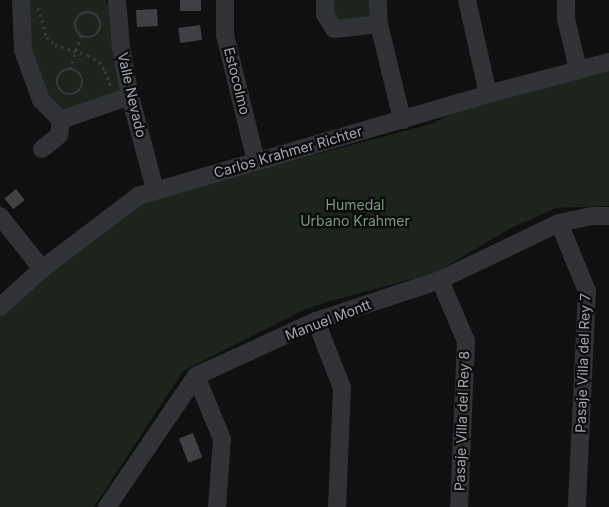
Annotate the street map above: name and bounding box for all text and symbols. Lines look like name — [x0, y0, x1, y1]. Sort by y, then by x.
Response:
street label: Estocolmo — [220, 45, 254, 117]
street label: Valle Nevado — [114, 51, 150, 139]
street label: Carlos Krahmer Richter — [212, 123, 364, 181]
park label: Humedal Urbano Krahmer — [300, 197, 410, 230]
street label: Pasaje Villa del Rey 7 — [572, 293, 594, 433]
street label: Manuel Montt — [283, 296, 373, 344]
street label: Pasaje Villa del Rey 8 — [451, 351, 473, 491]

